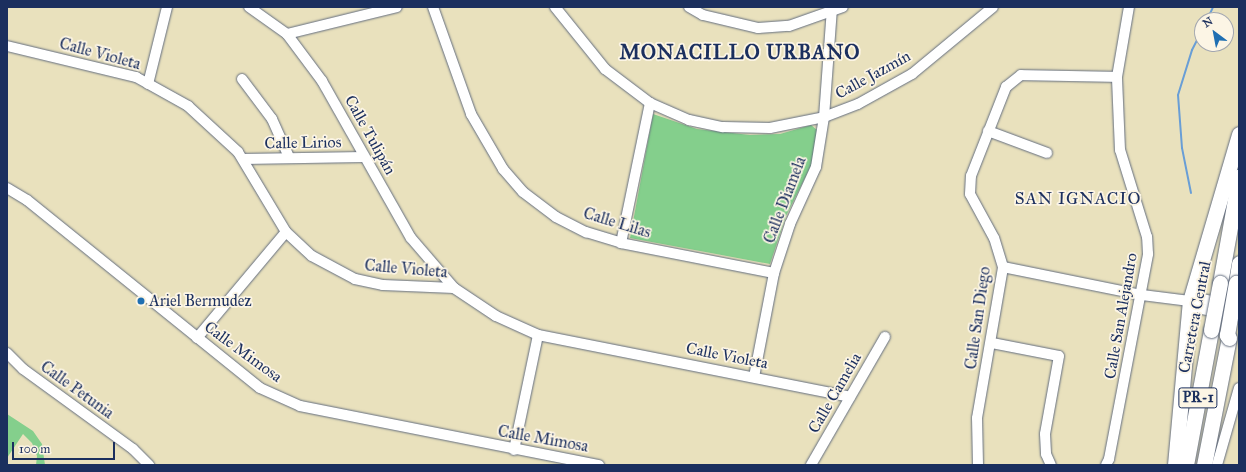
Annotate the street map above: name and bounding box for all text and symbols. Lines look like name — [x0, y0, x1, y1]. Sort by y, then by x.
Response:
north arrow — [1194, 12, 1234, 52]
text: N — [1200, 14, 1215, 30]
street label: Calle Violeta — [57, 34, 143, 74]
district label: MONACILLO URBANO — [619, 40, 861, 64]
street label: Calle Jazmín — [832, 46, 914, 104]
street label: Calle Tulipán — [340, 92, 400, 178]
street label: Calle Lirios — [264, 133, 342, 153]
street label: Calle Diamela — [760, 154, 810, 246]
district label: SAN IGNACIO — [1015, 189, 1141, 209]
street label: Calle Lilas — [581, 204, 653, 242]
street label: Calle San Alejandro — [1100, 252, 1142, 380]
street label: Calle Violeta — [364, 256, 448, 282]
street label: Carretera Central — [1175, 259, 1215, 375]
street label: Calle San Diego — [961, 265, 995, 371]
place label: Ariel Bermudez — [149, 291, 252, 311]
marker: Ariel Bermudez — [136, 296, 146, 306]
street label: Calle Mimosa — [200, 317, 286, 387]
street label: Calle Violeta — [684, 339, 770, 373]
street label: Calle Camelia — [804, 349, 866, 437]
street label: Calle Petunia — [37, 357, 117, 423]
road number: PR-1 — [1178, 385, 1218, 411]
street label: Calle Mimosa — [496, 422, 590, 456]
scale bar — [14, 434, 117, 460]
text: 100 m — [19, 442, 50, 456]

